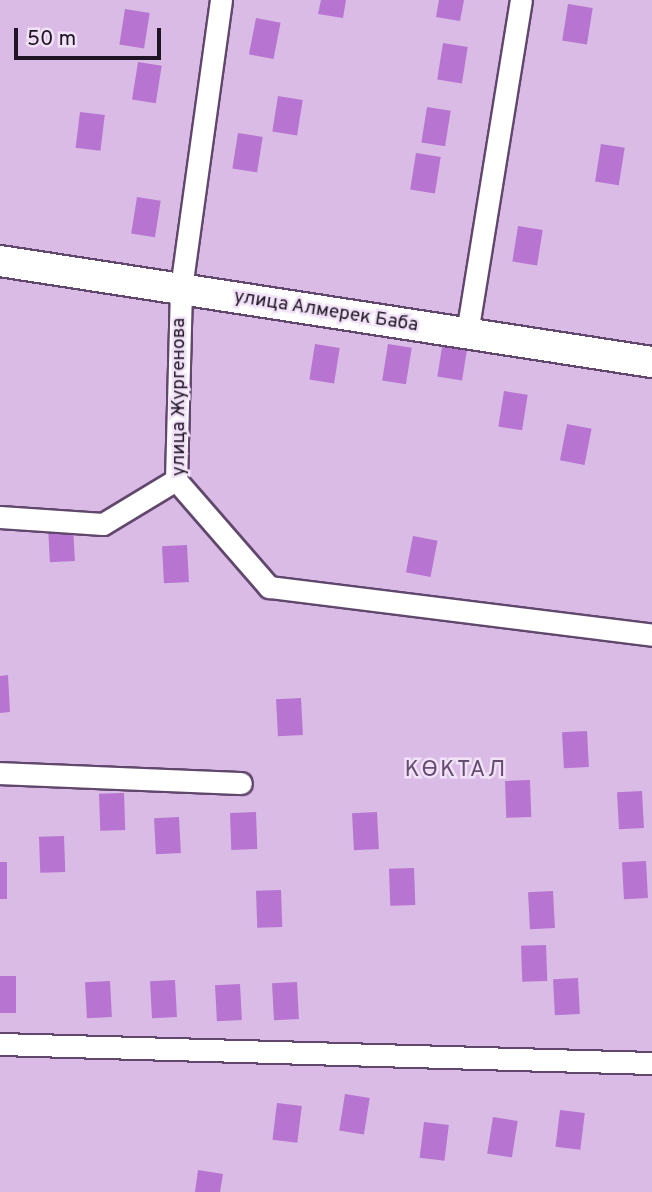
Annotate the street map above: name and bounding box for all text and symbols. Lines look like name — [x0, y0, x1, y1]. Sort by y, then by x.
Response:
scale bar — [18, 14, 164, 58]
text: 50 m — [27, 26, 76, 53]
street label: улица Алмерек Баба — [232, 286, 420, 338]
street label: улица Жургенова — [169, 318, 191, 476]
district label: КӨКТАЛ — [405, 757, 507, 785]

